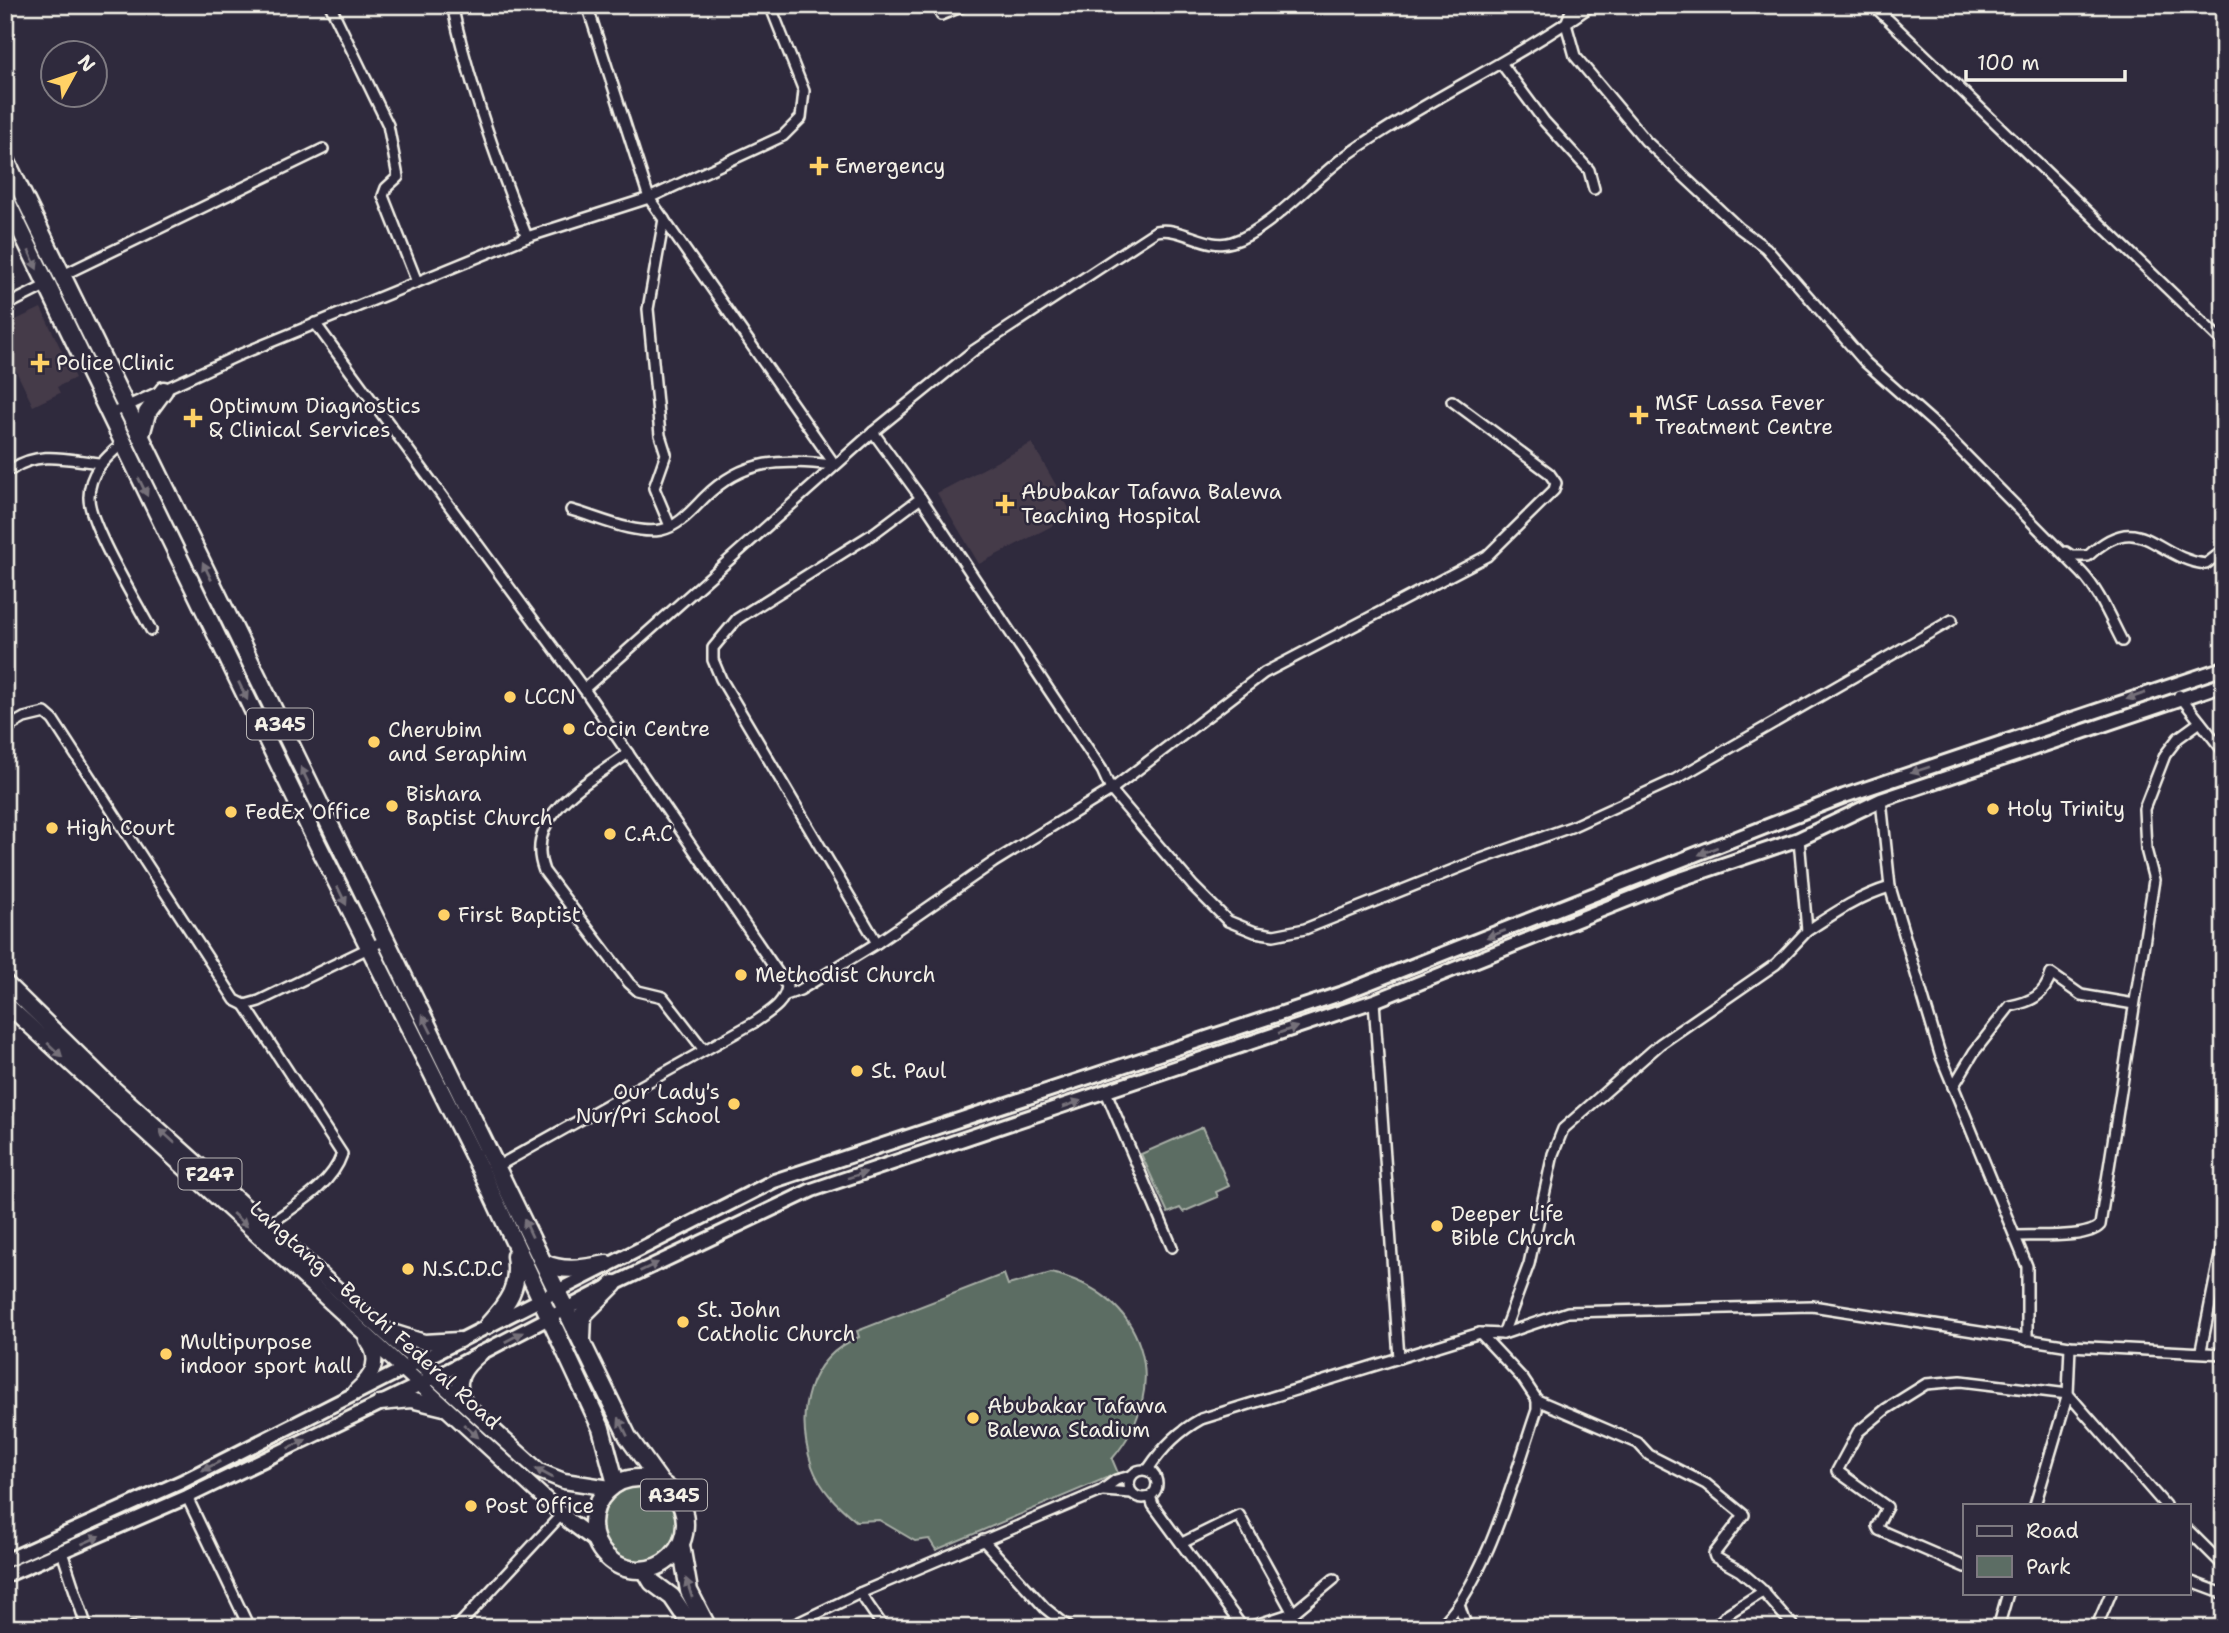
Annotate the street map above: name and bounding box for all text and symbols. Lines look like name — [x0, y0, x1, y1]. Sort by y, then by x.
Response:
north arrow — [38, 38, 108, 108]
scale bar — [1966, 38, 2126, 82]
text: 100 m — [1977, 49, 2040, 77]
text: N — [72, 50, 101, 77]
place label: Emergency — [835, 152, 945, 180]
marker: Emergency — [809, 156, 829, 176]
one-way arrow — [27, 250, 39, 270]
place label: Police Clinic — [56, 349, 175, 377]
marker: Police Clinic — [30, 353, 50, 373]
place label: MSF Lassa Fever Treatment Centre — [1655, 389, 1833, 441]
place label: Optimum Diagnostics & Clinical Services — [209, 392, 421, 444]
marker: MSF Lassa Fever Treatment Centre — [1629, 405, 1649, 425]
marker: Optimum Diagnostics & Clinical Services — [183, 408, 203, 428]
one-way arrow — [137, 477, 148, 497]
place label: Abubakar Tafawa Balewa Teaching Hospital — [1021, 478, 1282, 530]
marker: Abubakar Tafawa Balewa Teaching Hospital — [995, 494, 1015, 514]
one-way arrow — [201, 561, 212, 581]
one-way arrow — [237, 681, 248, 701]
place label: LCCN — [524, 683, 576, 711]
marker: LCCN — [502, 689, 518, 705]
one-way arrow — [2125, 692, 2146, 702]
road number: A345 — [247, 708, 313, 740]
place label: Cocin Centre — [583, 715, 710, 743]
place label: Cherubim and Seraphim — [388, 716, 527, 768]
marker: Cocin Centre — [561, 721, 577, 737]
marker: Cherubim and Seraphim — [366, 734, 382, 750]
one-way arrow — [1910, 765, 1931, 776]
one-way arrow — [300, 766, 311, 786]
place label: Bishara Baptist Church — [406, 780, 553, 832]
place label: Holy Trinity — [2007, 795, 2125, 823]
place label: FedEx Office — [245, 798, 371, 826]
marker: Bishara Baptist Church — [384, 798, 400, 814]
marker: Holy Trinity — [1985, 801, 2001, 817]
marker: FedEx Office — [223, 804, 239, 820]
place label: High Court — [66, 814, 175, 842]
marker: High Court — [44, 820, 60, 836]
place label: C.A.C — [624, 820, 673, 848]
marker: C.A.C — [602, 826, 618, 842]
one-way arrow — [1697, 846, 1718, 857]
one-way arrow — [337, 886, 348, 906]
place label: First Baptist — [458, 901, 581, 929]
marker: First Baptist — [436, 907, 452, 923]
one-way arrow — [1485, 929, 1506, 940]
place label: Methodist Church — [755, 961, 936, 989]
marker: Methodist Church — [733, 967, 749, 983]
one-way arrow — [422, 1014, 433, 1034]
one-way arrow — [1278, 1024, 1299, 1035]
one-way arrow — [46, 1041, 63, 1057]
place label: St. Paul — [871, 1057, 947, 1085]
marker: St. Paul — [849, 1063, 865, 1079]
place label: Our Lady's Nur/Pri School — [575, 1078, 721, 1130]
marker: Our Lady's Nur/Pri School — [726, 1096, 742, 1112]
one-way arrow — [1062, 1098, 1083, 1108]
one-way arrow — [158, 1128, 176, 1144]
road number: F247 — [178, 1158, 242, 1190]
one-way arrow — [846, 1170, 867, 1180]
street label: Langtang - Bauchi Federal Road — [243, 1194, 507, 1436]
place label: Deeper Life Bible Church — [1451, 1200, 1576, 1252]
one-way arrow — [231, 1212, 249, 1228]
one-way arrow — [522, 1218, 533, 1238]
marker: Deeper Life Bible Church — [1429, 1218, 1445, 1234]
place label: N.S.C.D.C — [422, 1255, 503, 1283]
marker: N.S.C.D.C — [400, 1261, 416, 1277]
one-way arrow — [639, 1261, 659, 1272]
place label: St. John Catholic Church — [697, 1296, 856, 1348]
marker: St. John Catholic Church — [675, 1314, 691, 1330]
place label: Multipurpose indoor sport hall — [180, 1328, 353, 1380]
one-way arrow — [504, 1331, 524, 1342]
marker: Multipurpose indoor sport hall — [158, 1346, 174, 1362]
place label: Abubakar Tafawa Balewa Stadium — [987, 1392, 1167, 1444]
marker: Abubakar Tafawa Balewa Stadium — [965, 1410, 981, 1426]
one-way arrow — [617, 1417, 629, 1437]
one-way arrow — [462, 1422, 479, 1438]
one-way arrow — [287, 1438, 307, 1450]
one-way arrow — [201, 1460, 221, 1472]
one-way arrow — [534, 1467, 554, 1479]
road number: A345 — [641, 1480, 707, 1511]
place label: Post Office — [485, 1492, 594, 1520]
marker: Post Office — [463, 1498, 479, 1514]
legend — [1963, 1504, 2190, 1594]
text: Road — [2026, 1517, 2079, 1545]
one-way arrow — [80, 1534, 101, 1545]
text: Park — [2026, 1553, 2071, 1581]
one-way arrow — [683, 1577, 694, 1598]

